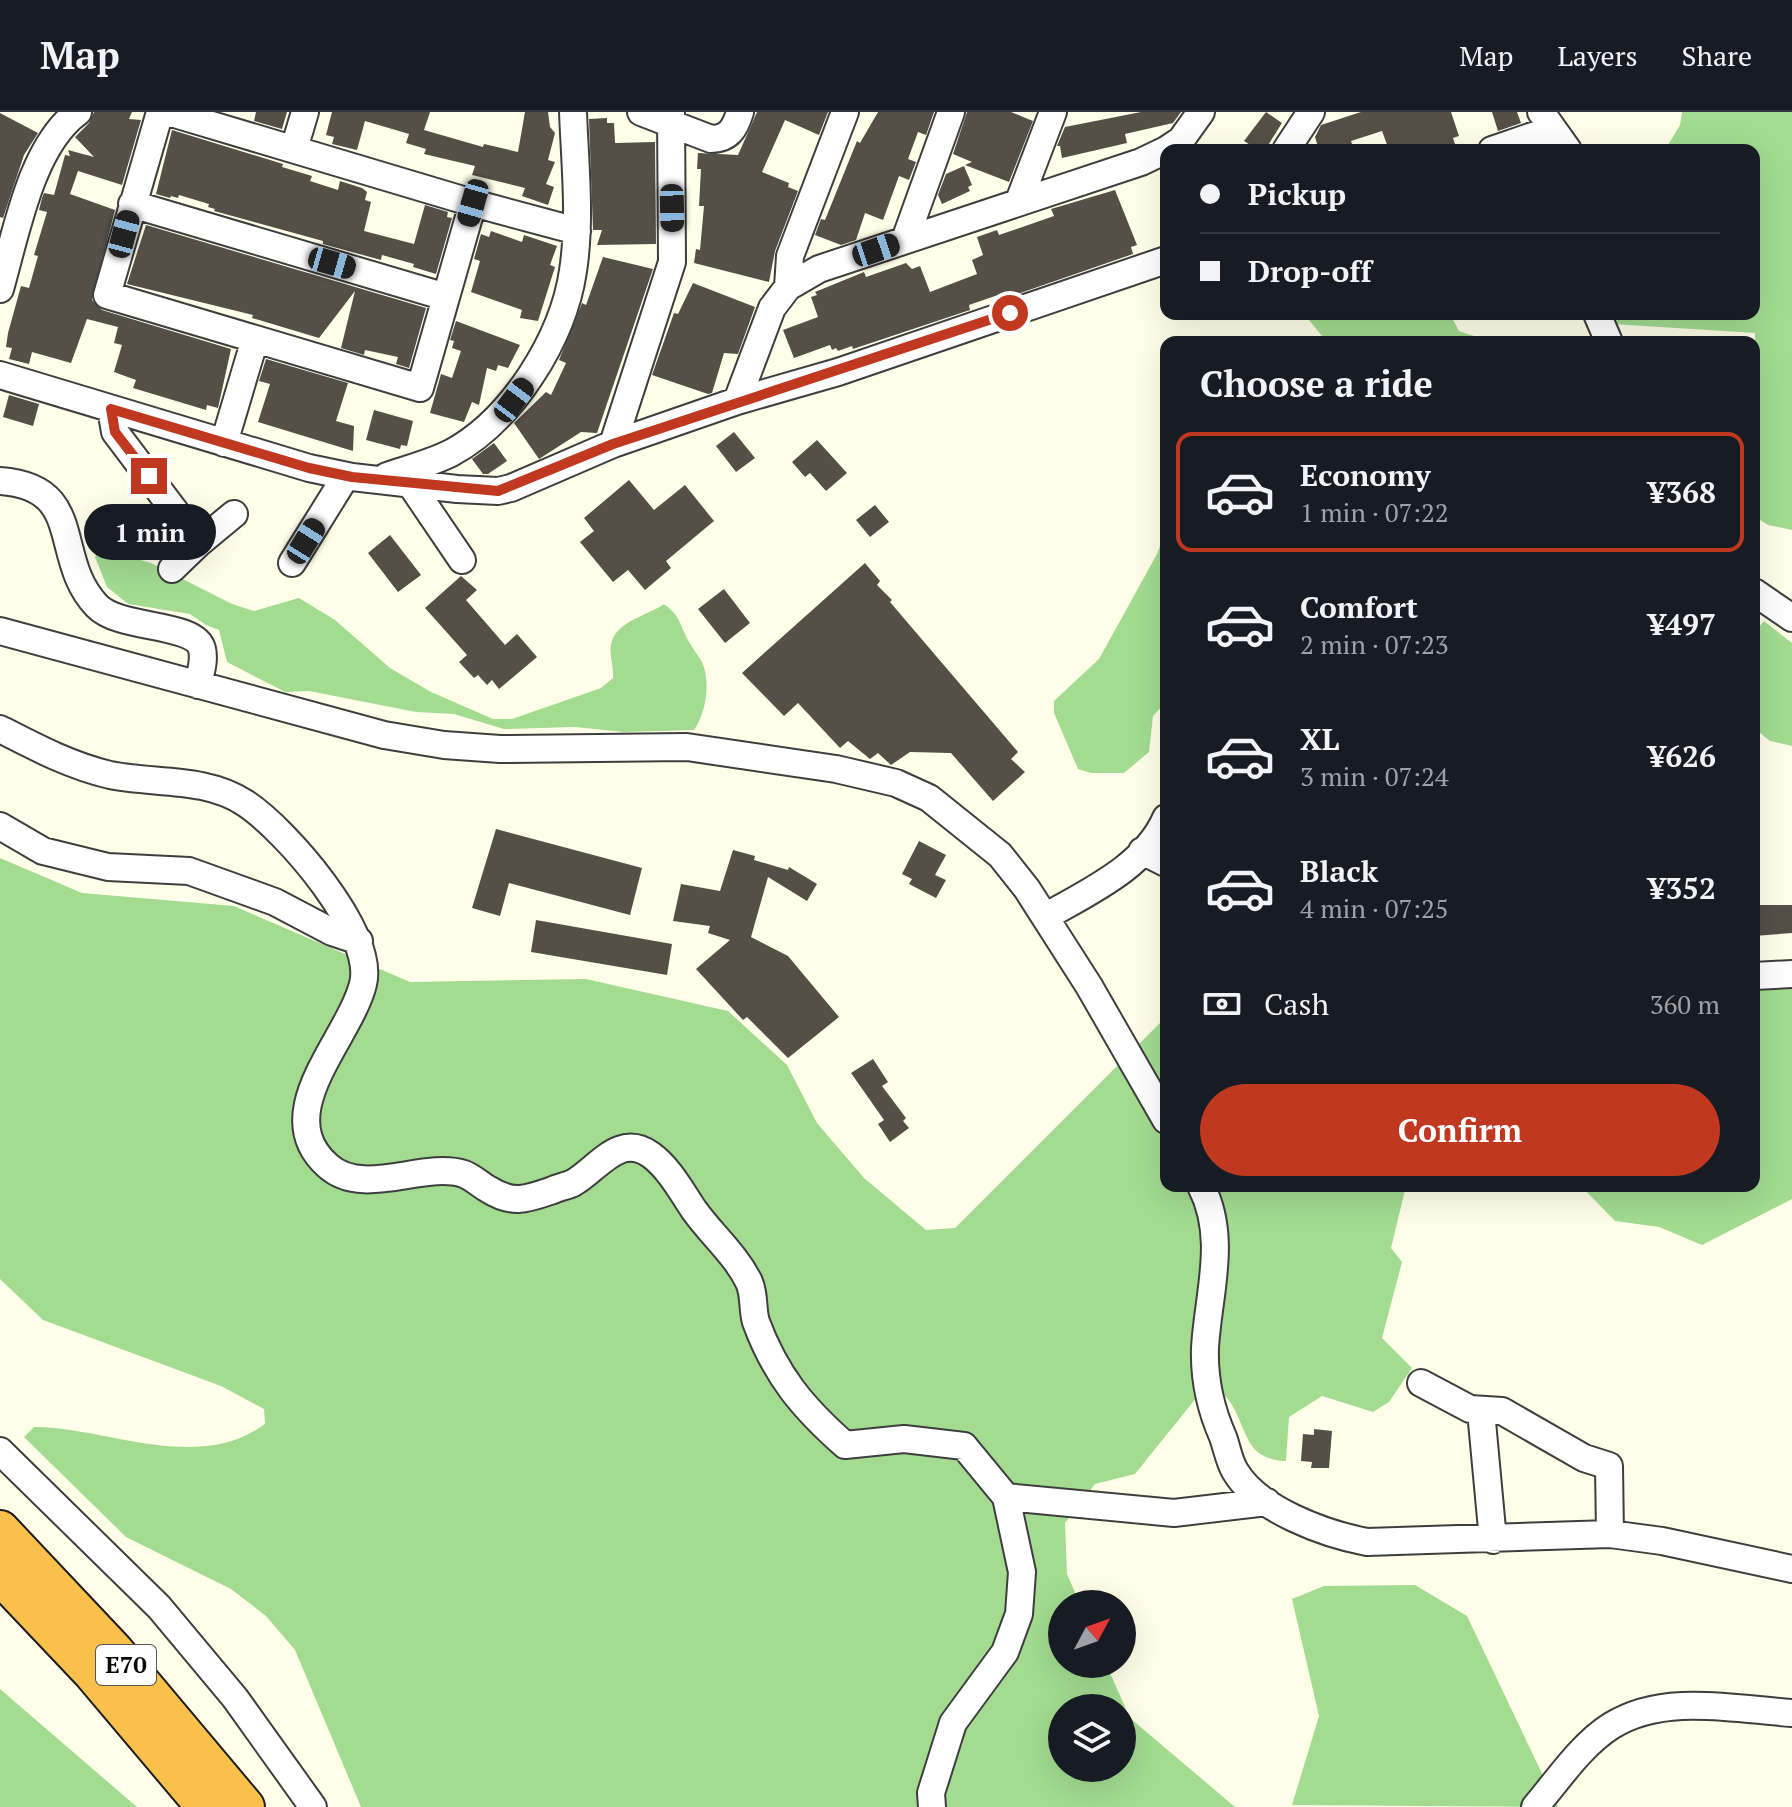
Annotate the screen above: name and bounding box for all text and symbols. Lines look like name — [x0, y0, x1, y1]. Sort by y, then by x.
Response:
text: Map — [40, 30, 120, 80]
text: Map — [1459, 37, 1513, 74]
text: Layers — [1557, 37, 1638, 74]
text: Share — [1682, 37, 1752, 74]
text: Pickup — [1248, 174, 1346, 214]
car — [455, 177, 491, 229]
car — [660, 184, 684, 232]
car — [106, 208, 142, 260]
car — [849, 231, 903, 269]
car — [306, 245, 358, 281]
text: Drop-off — [1248, 251, 1372, 291]
route start — [992, 295, 1028, 331]
text: Choose a ride — [1200, 360, 1433, 407]
car — [490, 374, 538, 426]
text: Economy — [1300, 455, 1431, 495]
icon: car — [1204, 456, 1276, 528]
route end — [131, 458, 167, 494]
text: ¥368 — [1648, 472, 1716, 512]
text: 1 min · 07:22 — [1300, 495, 1449, 529]
callout: 1 min — [83, 504, 215, 560]
car — [283, 514, 329, 568]
text: 1 min — [114, 515, 186, 549]
text: Comfort — [1300, 587, 1418, 627]
icon: car — [1204, 588, 1276, 660]
text: ¥497 — [1648, 604, 1716, 644]
text: 2 min · 07:23 — [1300, 627, 1449, 661]
text: XL — [1300, 719, 1339, 759]
icon: car — [1204, 720, 1276, 792]
text: ¥626 — [1648, 736, 1716, 776]
text: 3 min · 07:24 — [1300, 759, 1449, 793]
text: Black — [1300, 851, 1378, 891]
icon: car — [1204, 852, 1276, 924]
text: ¥352 — [1648, 868, 1716, 908]
text: 4 min · 07:25 — [1300, 891, 1449, 925]
icon: cash — [1200, 982, 1244, 1026]
text: Cash — [1264, 984, 1329, 1024]
text: 360 m — [1650, 987, 1720, 1021]
button: Confirm — [1200, 1084, 1720, 1176]
north arrow — [1048, 1590, 1136, 1678]
map controls — [1048, 1590, 1136, 1782]
road number: E70 — [96, 1645, 156, 1685]
button: layers — [1048, 1694, 1136, 1782]

